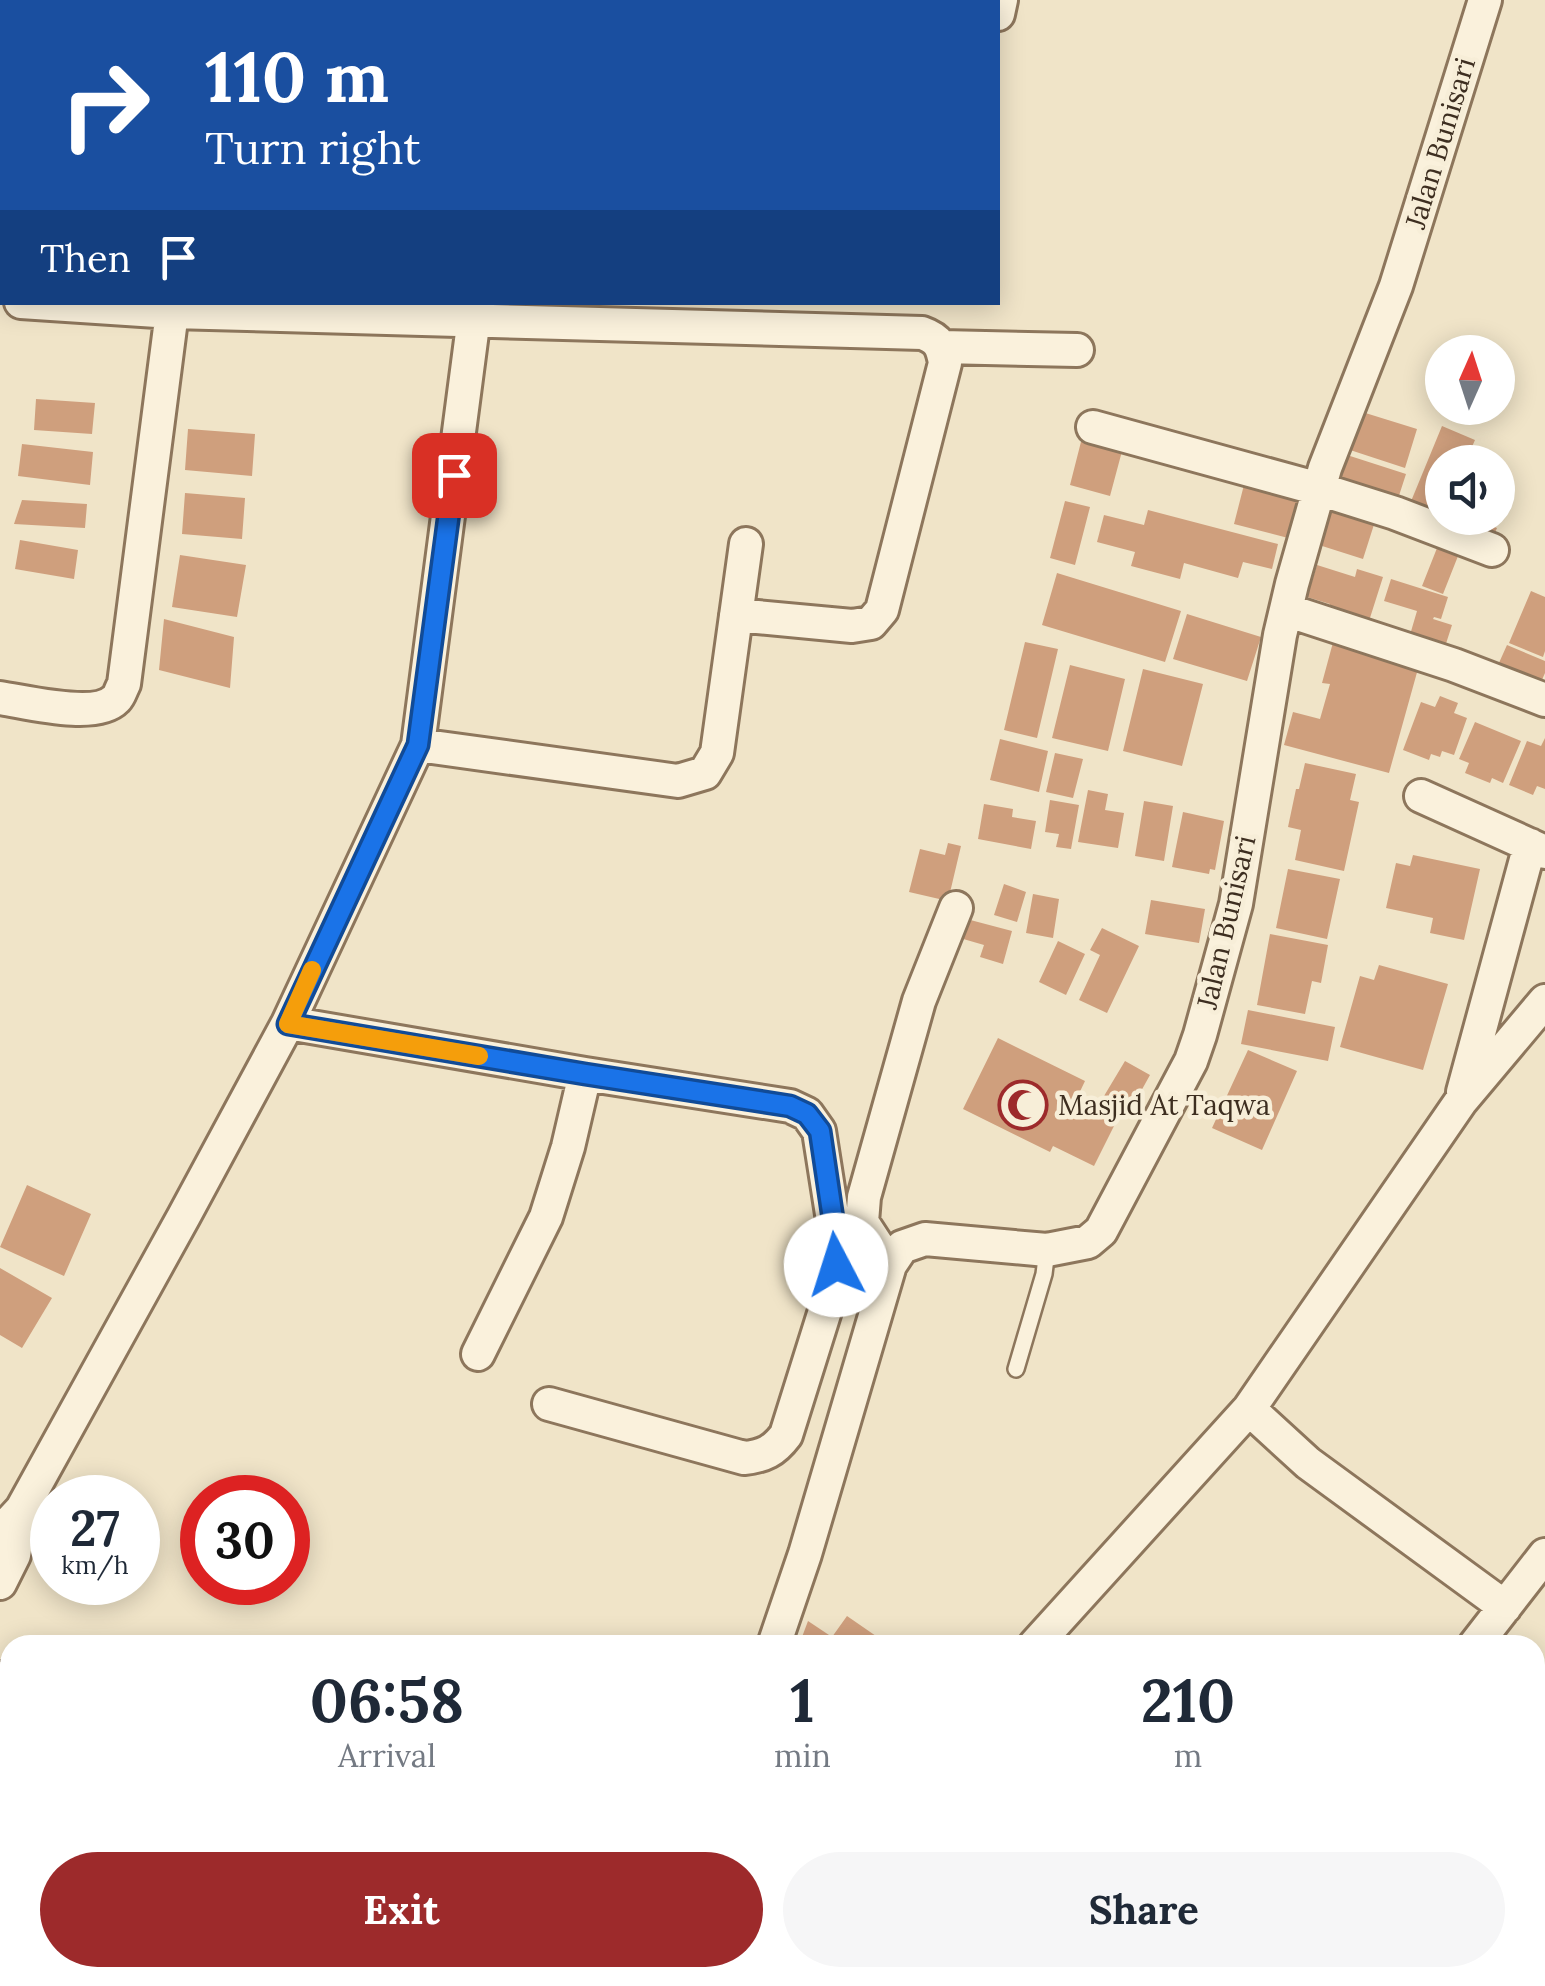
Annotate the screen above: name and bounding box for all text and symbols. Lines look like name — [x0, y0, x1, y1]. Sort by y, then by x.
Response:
text: 110 m — [205, 32, 389, 121]
icon: right — [40, 40, 170, 170]
street label: Jalan Bunisari — [1397, 53, 1483, 234]
text: Turn right — [205, 119, 421, 176]
icon: arrive — [151, 230, 206, 285]
text: Then — [40, 234, 131, 282]
north arrow — [1425, 335, 1515, 425]
map controls — [1425, 335, 1515, 535]
pin — [412, 433, 497, 518]
button: sound — [1425, 445, 1515, 535]
icon: arrive — [427, 448, 482, 503]
street label: Jalan Bunisari — [1188, 832, 1263, 1013]
mosque icon: Masjid At Taqwa — [997, 1079, 1049, 1131]
place label: Masjid At Taqwa — [1058, 1087, 1270, 1123]
position arrow — [784, 1213, 888, 1317]
speed limit sign: 30 — [180, 1475, 310, 1605]
text: 27 — [70, 1496, 120, 1560]
text: km/h — [61, 1549, 129, 1581]
text: 06:58 — [310, 1662, 464, 1738]
text: 1 — [790, 1662, 815, 1738]
text: 210 — [1141, 1662, 1235, 1738]
text: Arrival — [338, 1735, 436, 1776]
text: min — [774, 1735, 831, 1776]
text: m — [1174, 1735, 1202, 1776]
button: Exit — [40, 1852, 763, 1967]
button: Share — [783, 1852, 1505, 1967]

